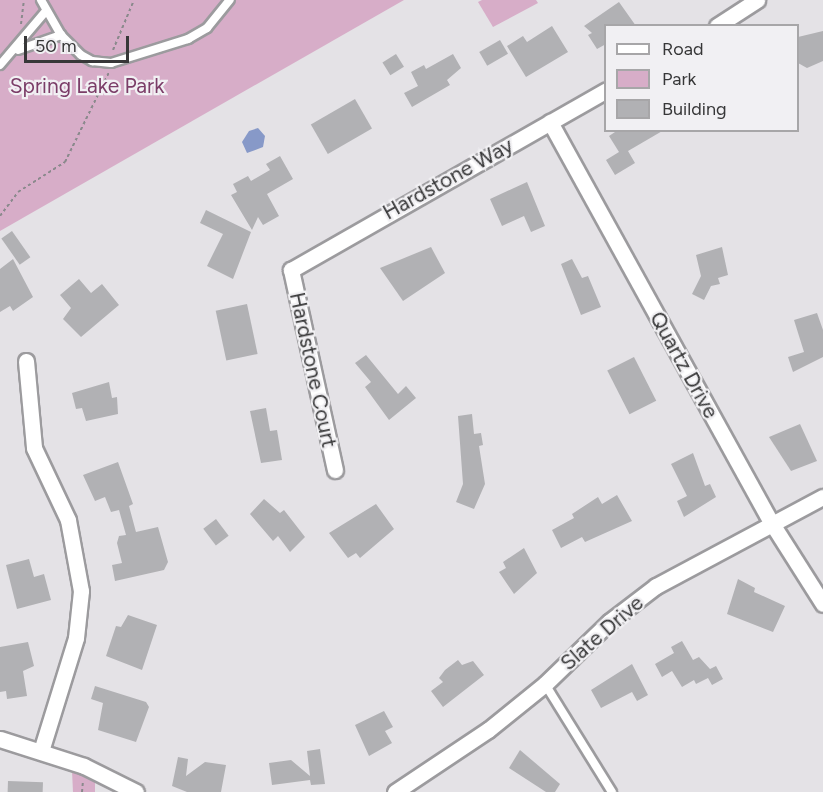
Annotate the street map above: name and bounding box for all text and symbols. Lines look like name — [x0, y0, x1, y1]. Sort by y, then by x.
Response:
scale bar — [27, 24, 132, 62]
legend — [604, 24, 799, 132]
text: 50 m — [35, 35, 77, 57]
text: Road — [662, 38, 703, 60]
text: Park — [662, 68, 696, 90]
park label: Spring Lake Park — [10, 73, 164, 99]
text: Building — [662, 98, 727, 120]
street label: Hardstone Way — [378, 133, 518, 225]
street label: Hardstone Court — [284, 290, 342, 450]
street label: Quartz Drive — [644, 307, 724, 423]
street label: Slate Drive — [555, 590, 649, 676]

